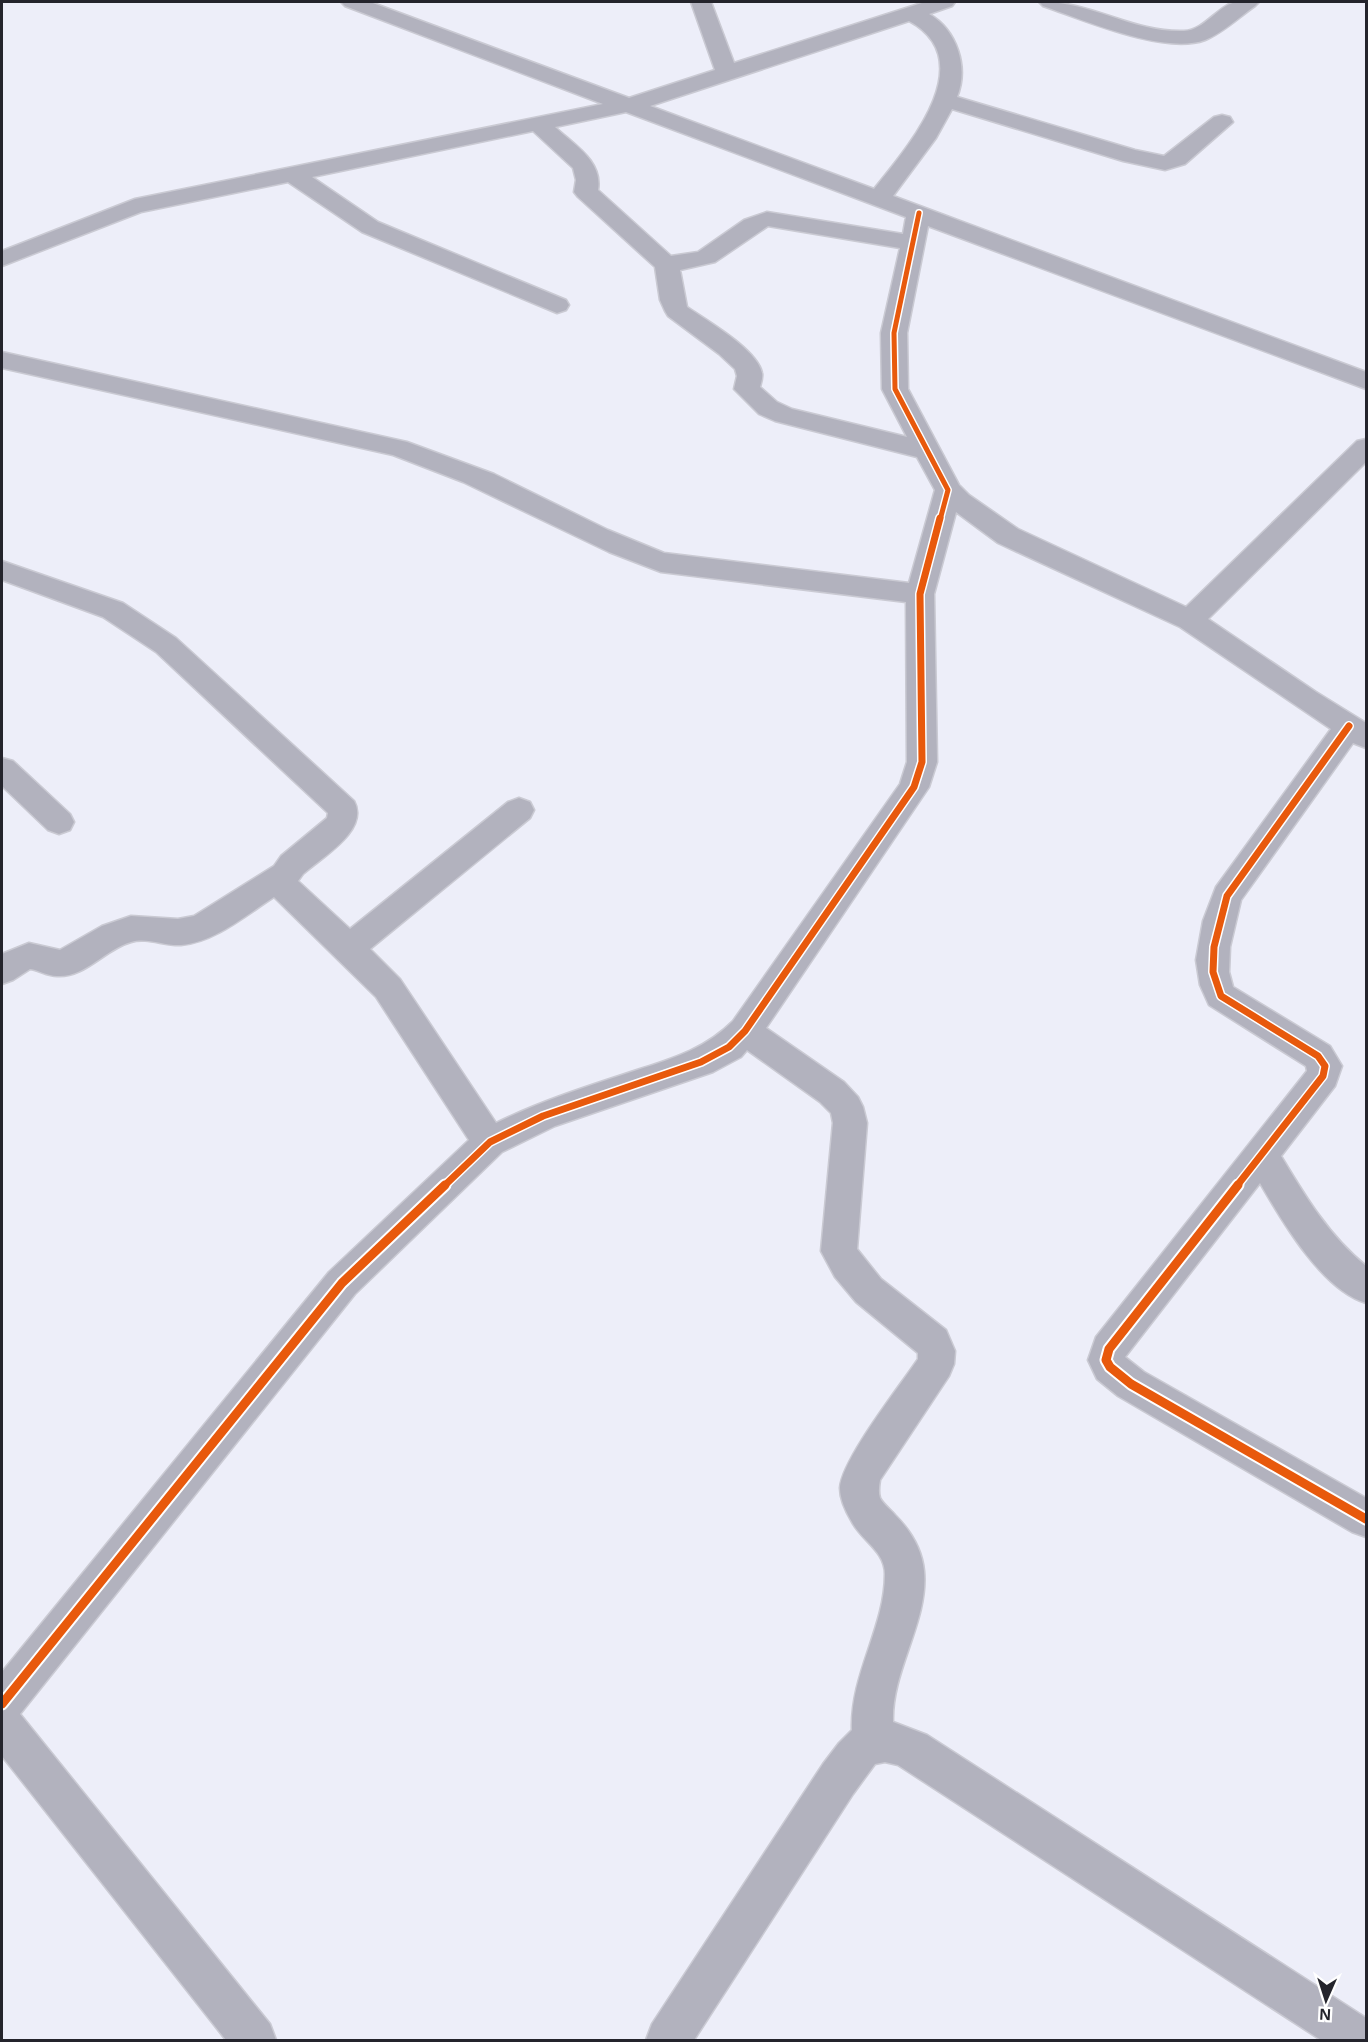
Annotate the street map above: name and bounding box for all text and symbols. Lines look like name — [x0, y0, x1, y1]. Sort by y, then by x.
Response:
north arrow — [1296, 1970, 1356, 2030]
text: N — [1319, 2006, 1331, 2023]

